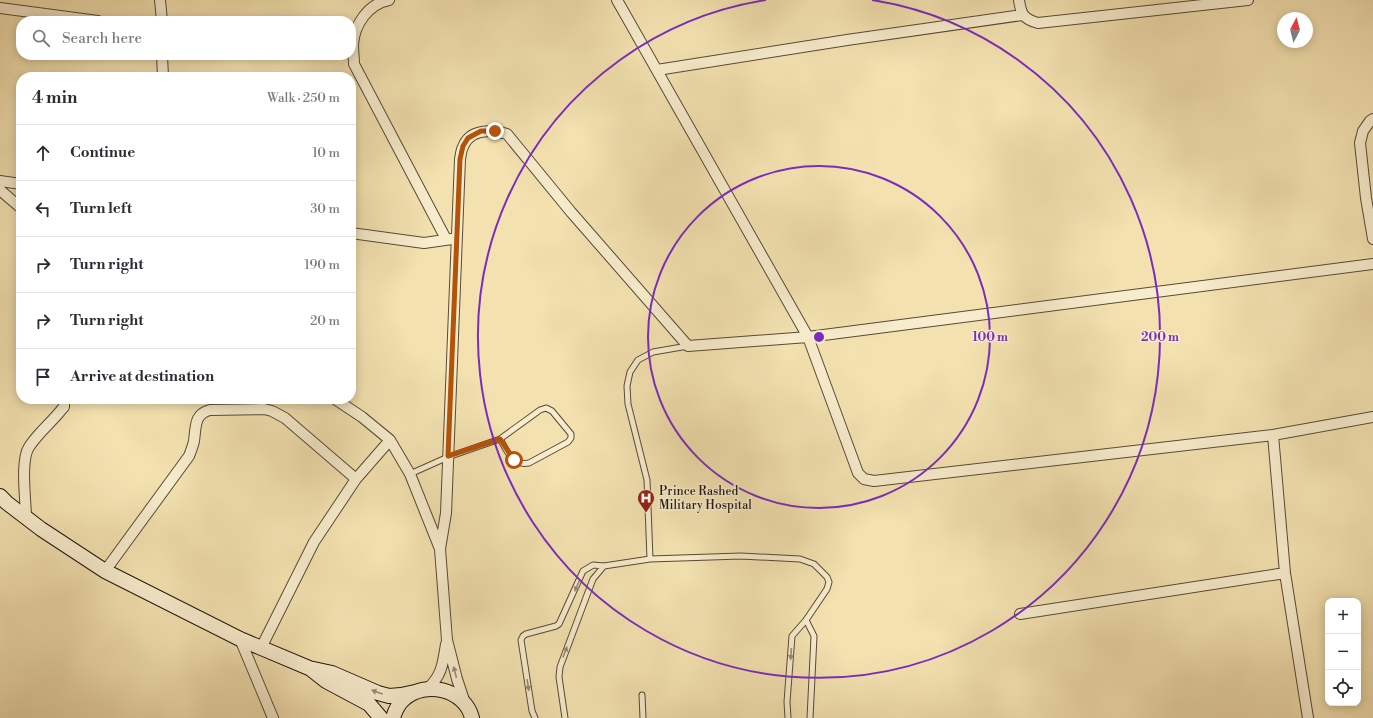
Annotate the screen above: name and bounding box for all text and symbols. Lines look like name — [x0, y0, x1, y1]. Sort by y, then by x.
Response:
north arrow — [1277, 12, 1313, 48]
search box — [16, 16, 356, 60]
icon: search — [30, 27, 52, 49]
text: Search here — [62, 29, 142, 48]
text: 4 min — [32, 87, 77, 109]
text: Walk · 250 m — [267, 90, 340, 106]
route end — [486, 122, 504, 140]
icon: ahead — [32, 142, 54, 164]
text: Continue — [70, 143, 135, 162]
text: 10 m — [312, 145, 340, 161]
icon: left — [32, 198, 54, 220]
text: Turn left — [70, 199, 132, 218]
text: 30 m — [310, 201, 340, 217]
icon: right — [32, 254, 54, 276]
text: Turn right — [70, 255, 144, 274]
text: 190 m — [304, 257, 340, 273]
icon: right — [32, 310, 54, 332]
text: Turn right — [70, 311, 144, 330]
text: 20 m — [310, 313, 340, 329]
centre of rings — [812, 330, 826, 344]
text: 100 m — [972, 330, 1008, 345]
text: 200 m — [1141, 330, 1179, 345]
icon: arrive — [32, 366, 54, 388]
text: Arrive at destination — [70, 367, 214, 386]
route start — [505, 451, 523, 469]
place label: Prince Rashed Military Hospital — [659, 484, 752, 513]
hospital icon: Prince Rashed Military Hospital — [636, 488, 656, 513]
one-way arrow — [573, 580, 579, 592]
map controls — [1325, 598, 1361, 706]
button: + — [1325, 598, 1361, 634]
button: − — [1325, 634, 1361, 670]
one-way arrow — [563, 646, 569, 658]
one-way arrow — [787, 648, 794, 660]
one-way arrow — [452, 666, 458, 678]
button: locate — [1325, 670, 1361, 706]
one-way arrow — [525, 679, 531, 691]
one-way arrow — [370, 689, 382, 695]

